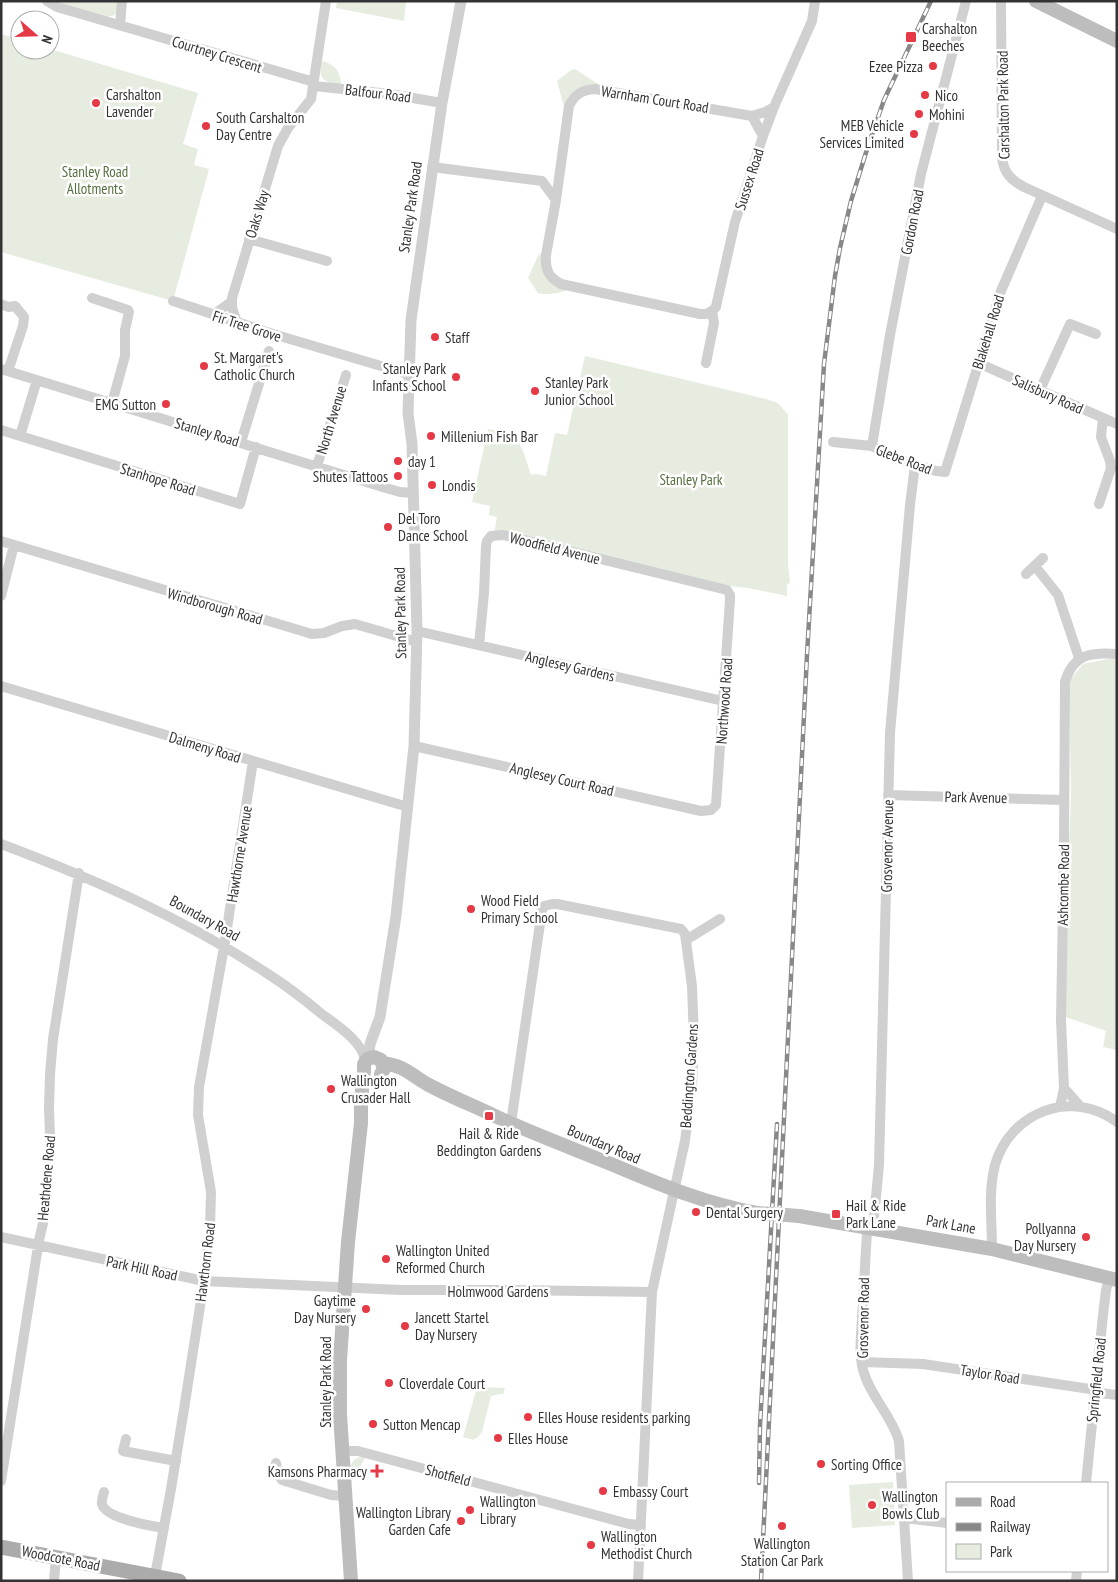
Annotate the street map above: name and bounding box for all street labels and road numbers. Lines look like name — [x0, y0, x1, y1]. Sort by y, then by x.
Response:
street label: Courtney Crescent — [170, 31, 264, 77]
street label: Carshalton Park Road — [993, 50, 1013, 160]
street label: Balfour Road — [344, 80, 412, 106]
street label: Warnham Court Road — [600, 81, 710, 117]
street label: Sussex Road — [730, 146, 768, 212]
street label: Stanley Park Road — [394, 160, 426, 254]
street label: Oaks Way — [241, 187, 273, 240]
street label: Gordon Road — [896, 188, 928, 256]
street label: Blakehall Road — [968, 293, 1008, 371]
street label: Fir Tree Grove — [210, 306, 284, 346]
street label: Salisbury Road — [1010, 370, 1086, 418]
street label: North Avenue — [312, 384, 350, 456]
street label: Stanley Road — [172, 413, 242, 451]
street label: Glebe Road — [873, 440, 935, 478]
street label: Stanhope Road — [118, 459, 198, 499]
street label: Woodfield Avenue — [508, 528, 602, 568]
street label: Stanley Park Road — [390, 567, 410, 659]
street label: Windborough Road — [165, 583, 265, 629]
street label: Anglesey Gardens — [523, 646, 617, 686]
street label: Northwood Road — [711, 657, 737, 745]
street label: Dalmeny Road — [167, 727, 243, 767]
street label: Anglesey Court Road — [508, 758, 616, 800]
street label: Park Avenue — [945, 787, 1007, 807]
street label: Grosvenor Avenue — [877, 799, 897, 893]
street label: Hawthorne Avenue — [222, 804, 256, 904]
street label: Ashcombe Road — [1053, 844, 1073, 926]
street label: Boundary Road — [167, 891, 243, 945]
street label: Beddington Gardens — [676, 1023, 702, 1129]
street label: Boundary Road — [565, 1120, 643, 1168]
street label: Heathdene Road — [33, 1135, 59, 1221]
street label: Park Lane — [925, 1210, 977, 1238]
street label: Hawthorn Road — [191, 1221, 219, 1303]
street label: Park Hill Road — [105, 1251, 179, 1285]
street label: Grosvenor Road — [853, 1277, 873, 1359]
street label: Holmwood Gardens — [448, 1282, 548, 1301]
street label: Stanley Park Road — [316, 1336, 335, 1428]
street label: Springfield Road — [1082, 1337, 1110, 1423]
street label: Taylor Road — [959, 1360, 1021, 1388]
street label: Shotfield — [423, 1460, 473, 1490]
street label: Woodcote Road — [20, 1541, 102, 1575]

